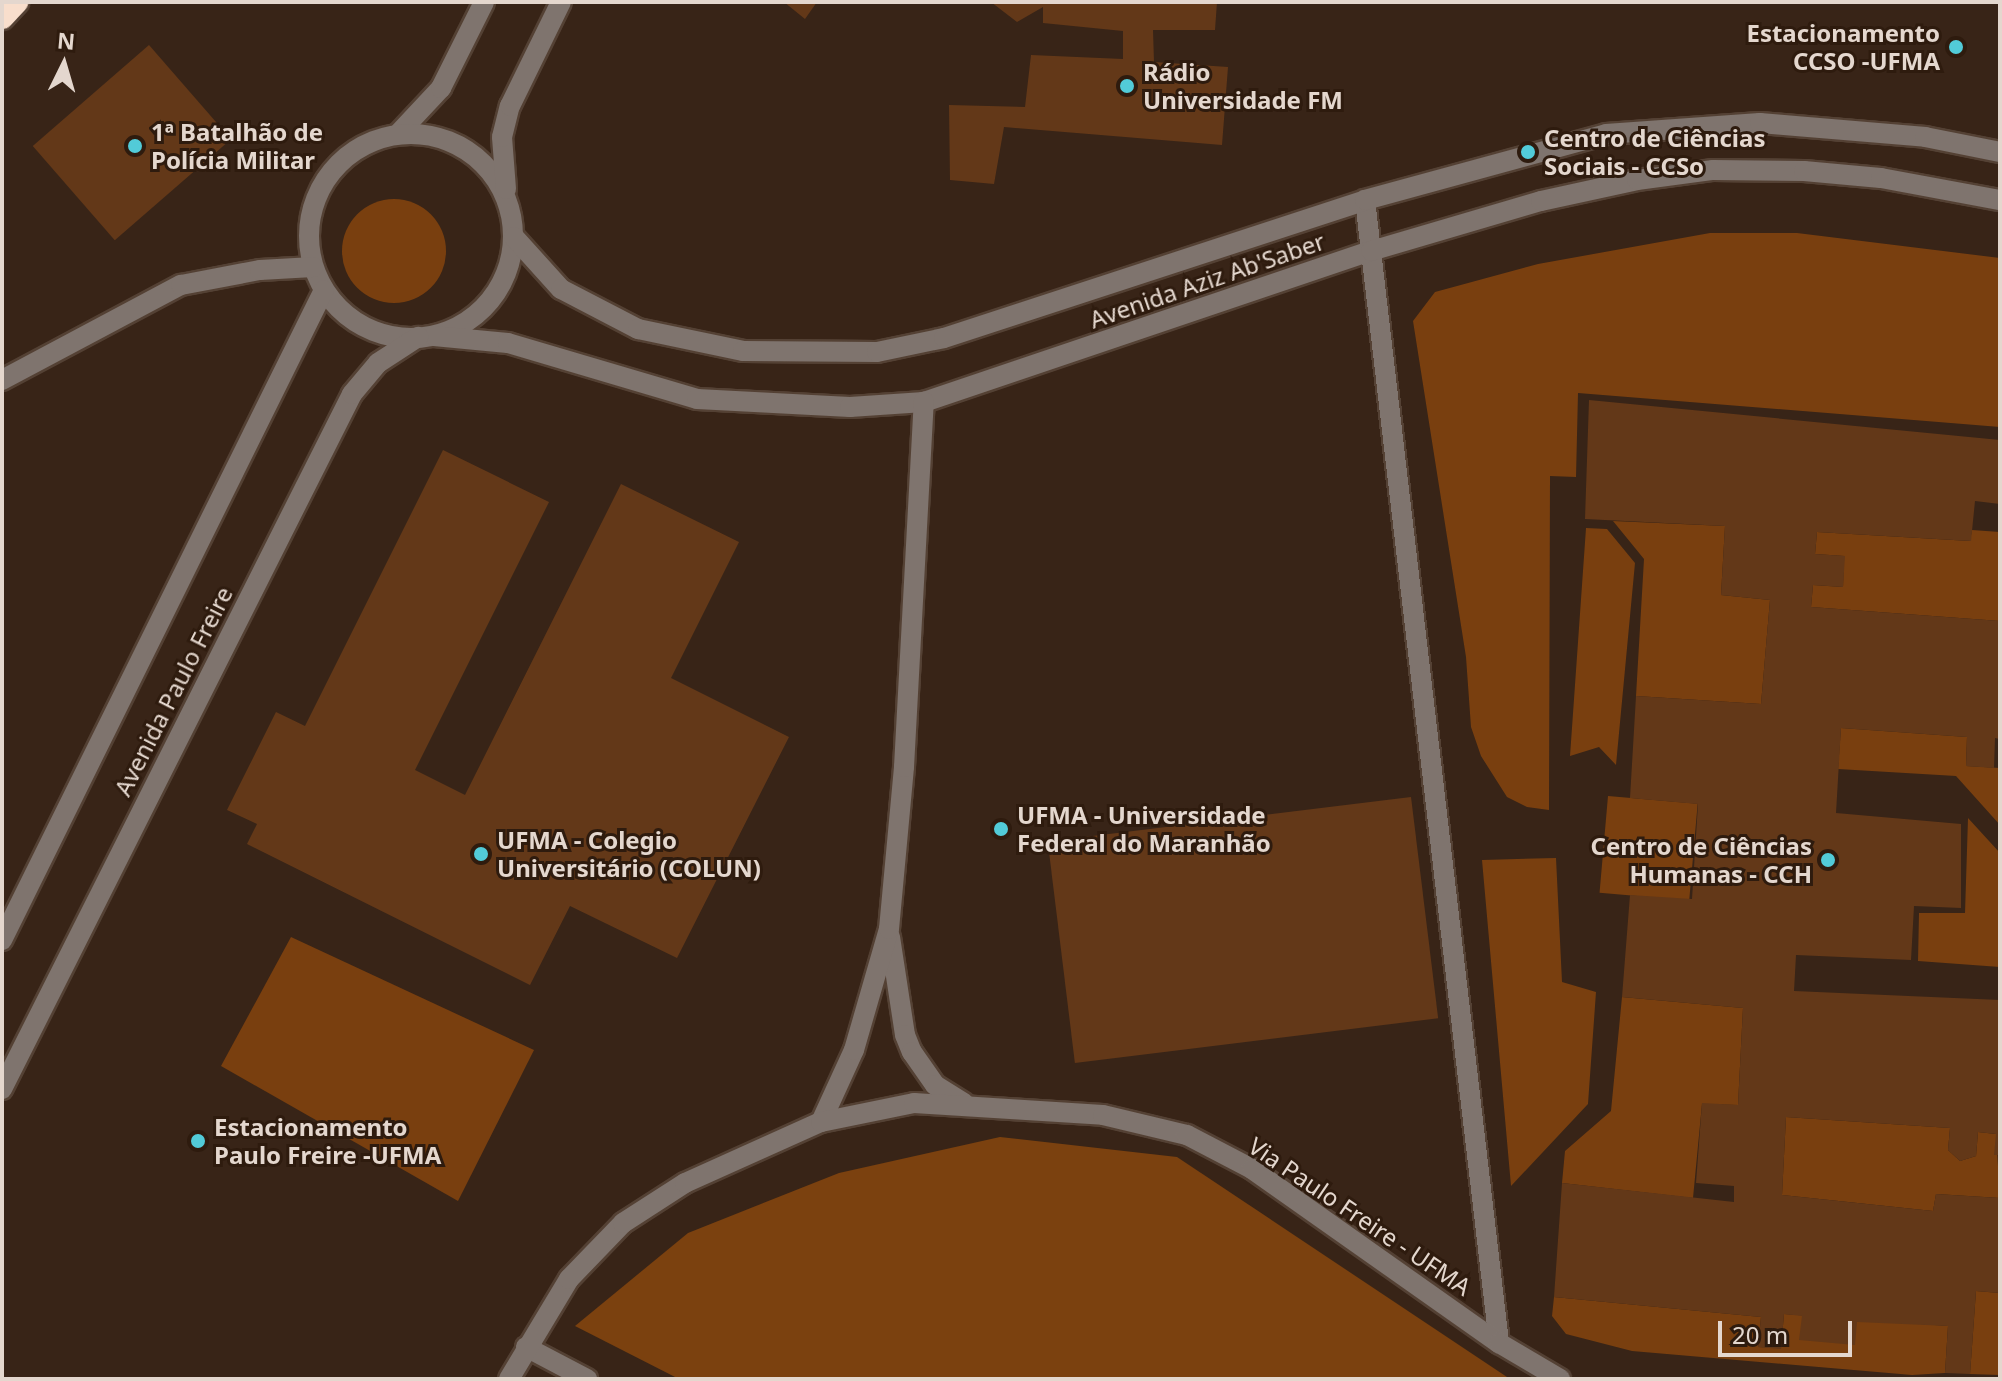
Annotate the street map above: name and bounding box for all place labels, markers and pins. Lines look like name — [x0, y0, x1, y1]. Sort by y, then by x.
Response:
place label: Estacionamento CCSO -UFMA — [1746, 19, 1940, 75]
marker: Estacionamento CCSO -UFMA — [1947, 38, 1965, 56]
place label: Rádio Universidade FM — [1143, 58, 1343, 114]
marker: Rádio Universidade FM — [1118, 77, 1136, 95]
place label: 1ª Batalhão de Polícia Militar — [151, 118, 323, 174]
place label: Centro de Ciências Sociais - CCSo — [1544, 124, 1765, 180]
marker: 1ª Batalhão de Polícia Militar — [126, 137, 144, 155]
marker: Centro de Ciências Sociais - CCSo — [1519, 143, 1537, 161]
place label: UFMA - Universidade Federal do Maranhão — [1017, 801, 1271, 857]
marker: UFMA - Universidade Federal do Maranhão — [992, 820, 1010, 838]
place label: UFMA - Colegio Universitário (COLUN) — [497, 826, 761, 882]
place label: Centro de Ciências Humanas - CCH — [1591, 832, 1812, 888]
marker: UFMA - Colegio Universitário (COLUN) — [472, 845, 490, 863]
marker: Centro de Ciências Humanas - CCH — [1819, 851, 1837, 869]
place label: Estacionamento Paulo Freire -UFMA — [214, 1113, 441, 1169]
marker: Estacionamento Paulo Freire -UFMA — [189, 1132, 207, 1150]

